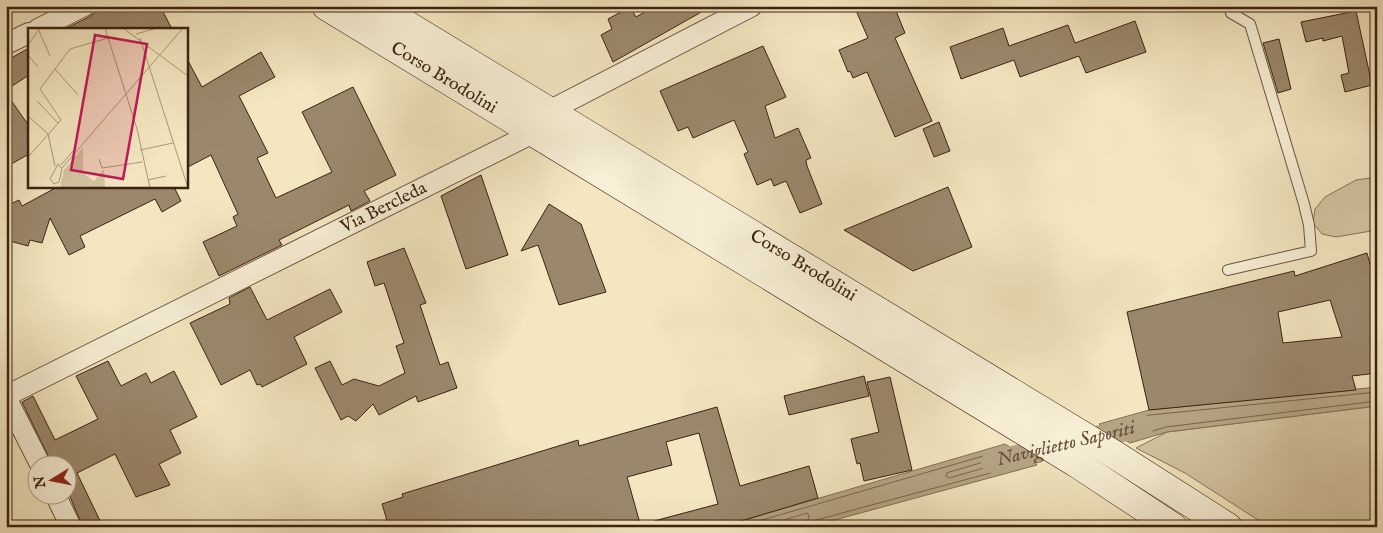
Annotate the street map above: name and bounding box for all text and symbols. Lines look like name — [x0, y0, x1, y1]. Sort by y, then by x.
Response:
inset map — [28, 28, 188, 188]
street label: Corso Brodolini — [386, 37, 502, 119]
street label: Via Bercleda — [336, 176, 431, 239]
street label: Corso Brodolini — [746, 224, 861, 307]
water label: Naviglietto Saporiti — [994, 416, 1139, 472]
north arrow — [28, 456, 78, 506]
text: N — [30, 475, 50, 491]

